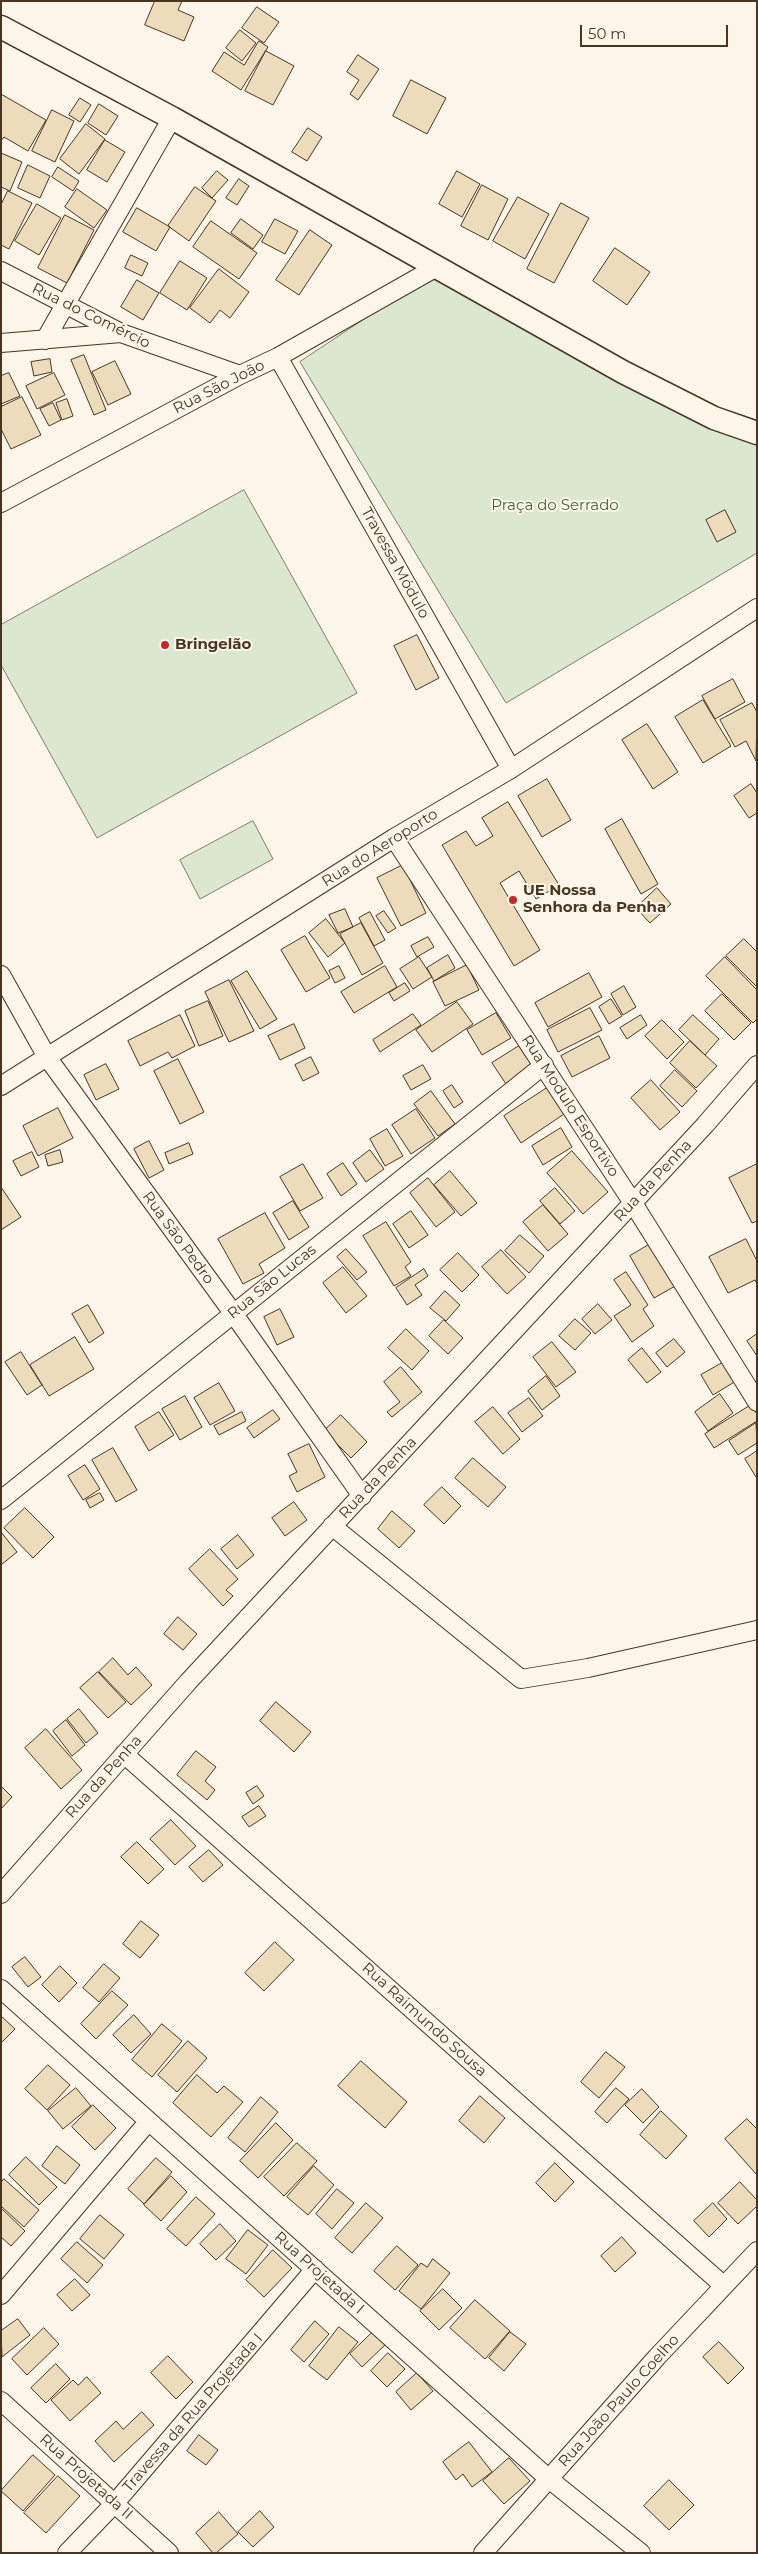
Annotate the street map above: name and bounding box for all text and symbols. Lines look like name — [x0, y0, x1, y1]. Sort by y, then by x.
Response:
scale bar — [583, 15, 730, 47]
text: 50 m — [588, 24, 626, 43]
street label: Rua do Comércio — [29, 280, 153, 352]
street label: Rua São João — [170, 356, 268, 418]
park label: Praça do Serrado — [491, 497, 619, 515]
street label: Travessa Módulo — [357, 504, 433, 622]
place label: Bringelão — [175, 636, 251, 654]
marker: Bringelão — [159, 639, 171, 651]
street label: Rua do Aeroporto — [319, 805, 441, 891]
place label: UE Nossa Senhora da Penha — [523, 882, 666, 917]
marker: UE Nossa Senhora da Penha — [507, 894, 519, 906]
street label: Rua Modulo Esportivo — [517, 1032, 623, 1180]
street label: Rua da Penha — [610, 1136, 696, 1226]
street label: Rua São Pedro — [138, 1188, 218, 1288]
street label: Rua São Lucas — [224, 1241, 320, 1323]
street label: Rua da Penha — [335, 1433, 421, 1523]
street label: Rua da Penha — [62, 1732, 146, 1822]
street label: Rua Raimundo Sousa — [358, 1959, 490, 2081]
street label: Rua Projetada I — [270, 2228, 368, 2318]
street label: Travessa da Rua Projetada I — [119, 2330, 267, 2496]
street label: Rua João Paulo Coelho — [555, 2331, 683, 2471]
street label: Rua Projetada II — [36, 2430, 136, 2524]

